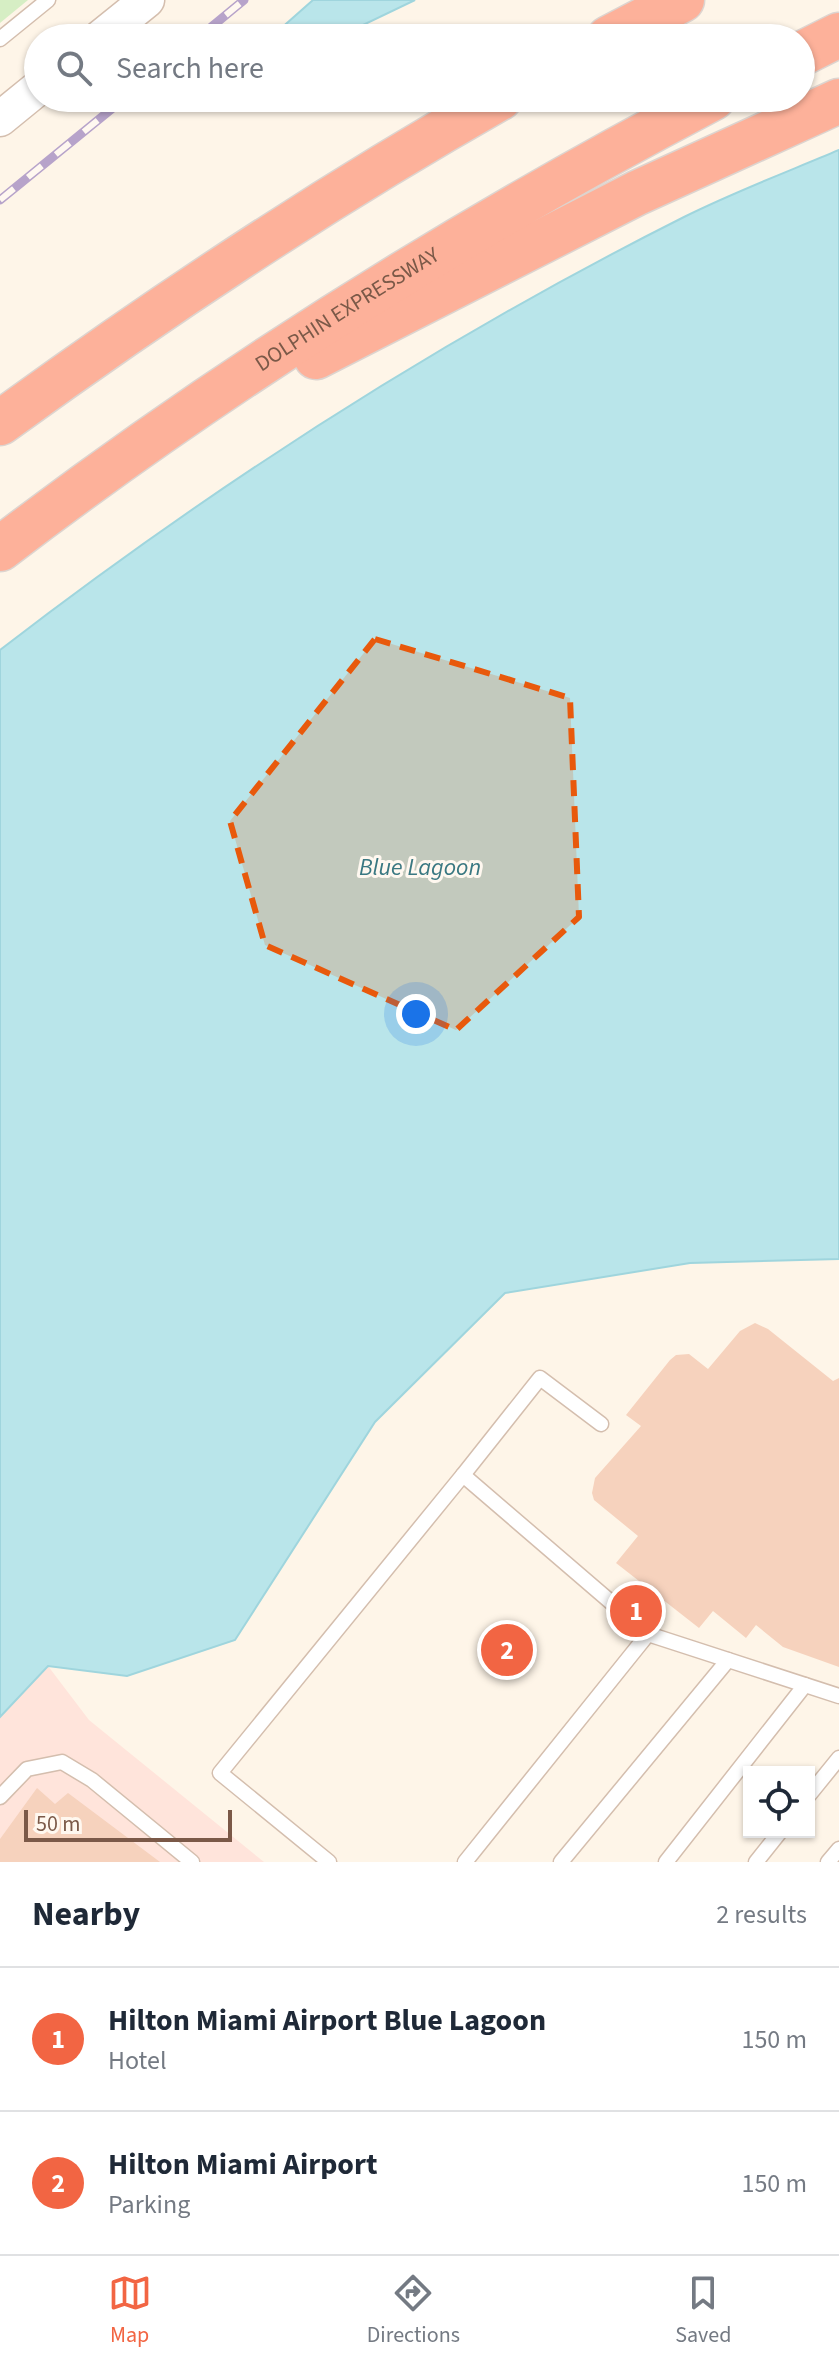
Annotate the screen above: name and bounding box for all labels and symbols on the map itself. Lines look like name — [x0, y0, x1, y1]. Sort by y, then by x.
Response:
street label: DOLPHIN EXPRESSWAY — [249, 239, 446, 379]
water label: Blue Lagoon — [359, 850, 481, 885]
your location — [396, 994, 436, 1034]
pin: 1 — [610, 1581, 662, 1641]
pin: 2 — [481, 1620, 533, 1680]
scale bar — [24, 1806, 232, 1842]

